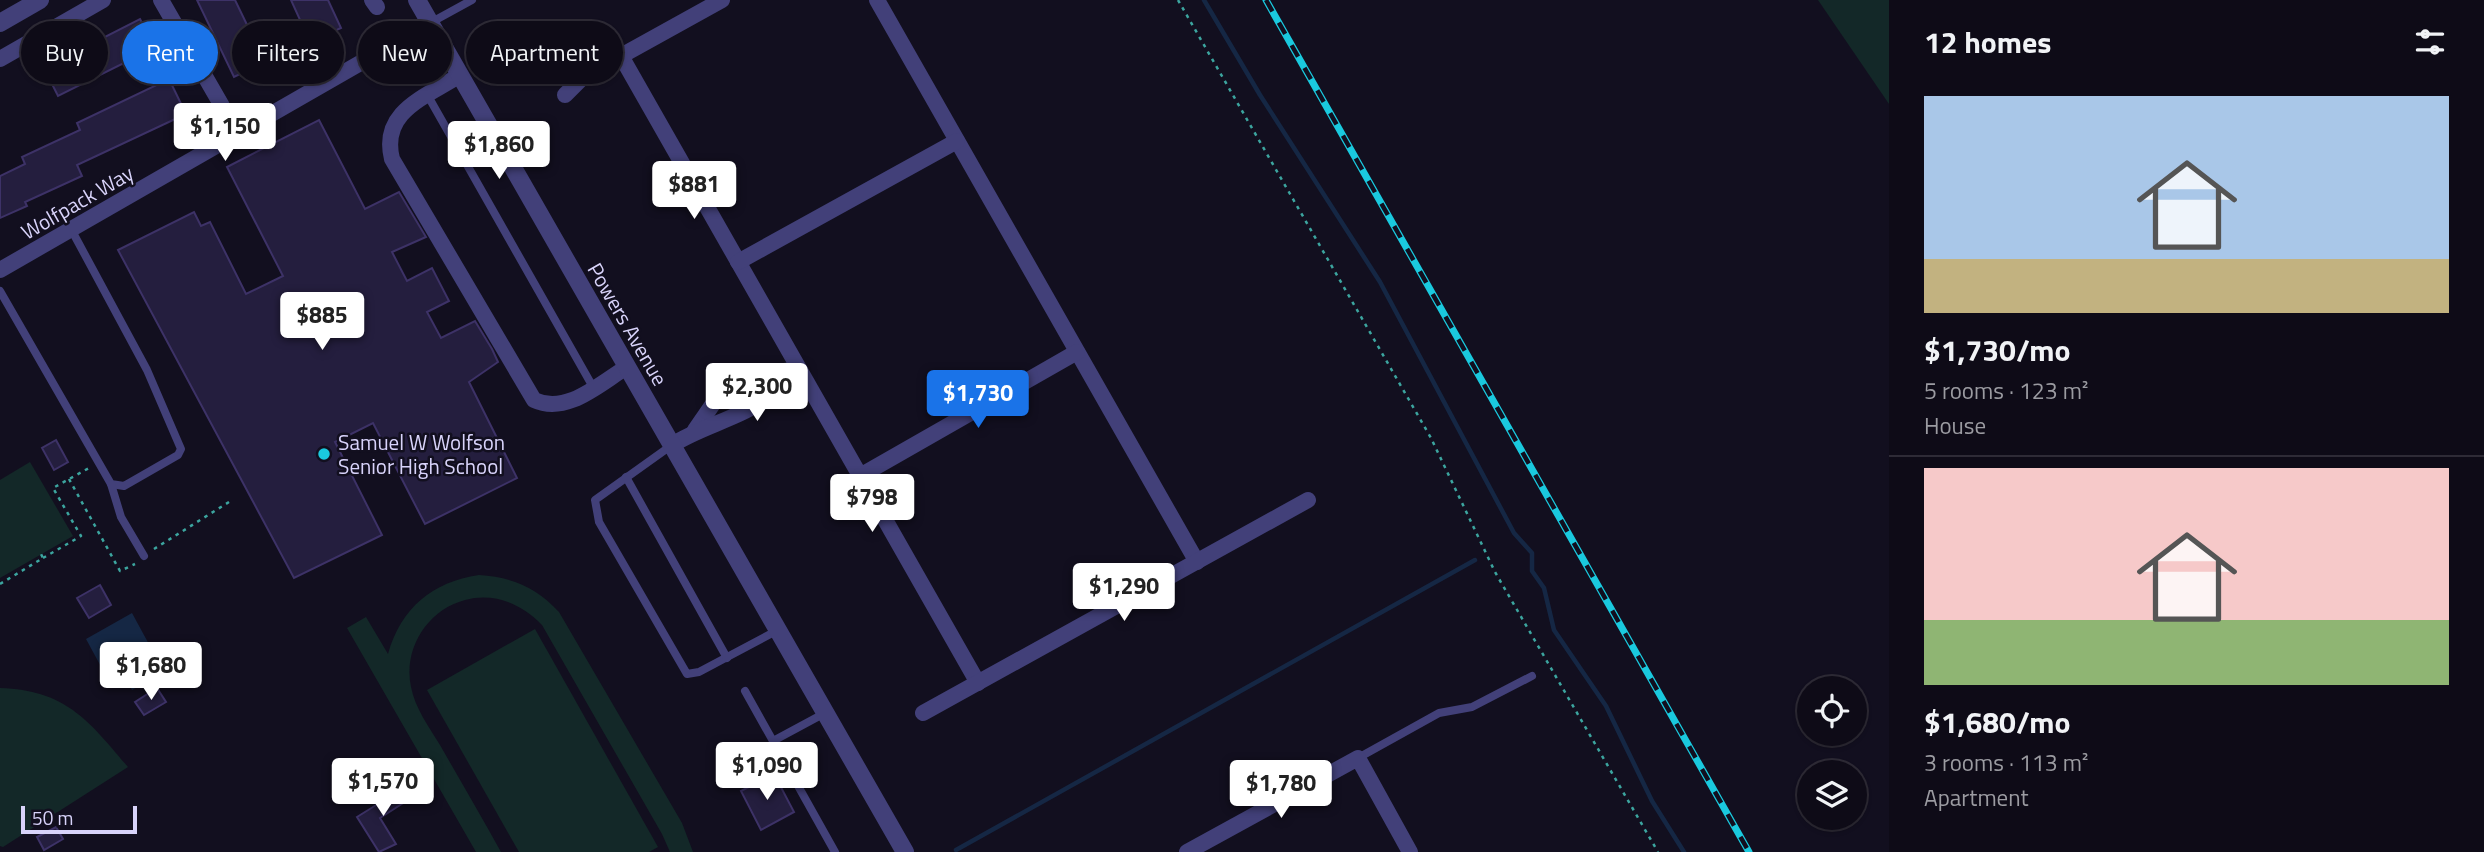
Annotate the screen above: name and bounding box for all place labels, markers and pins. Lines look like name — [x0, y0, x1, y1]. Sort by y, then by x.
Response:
pin: $1,150 — [168, 104, 282, 163]
pin: $1,860 — [442, 122, 556, 181]
pin: $881 — [653, 162, 735, 221]
pin: $885 — [281, 292, 363, 352]
pin: $2,300 — [700, 364, 814, 423]
pin: $1,730 — [921, 370, 1035, 430]
place label: Samuel W Wolfson Senior High School — [338, 426, 505, 482]
marker: Samuel W Wolfson Senior High School — [316, 446, 332, 462]
pin: $798 — [831, 475, 913, 534]
pin: $1,290 — [1067, 564, 1181, 623]
pin: $1,680 — [94, 642, 208, 702]
pin: $1,090 — [710, 742, 824, 802]
pin: $1,570 — [326, 758, 440, 818]
pin: $1,780 — [1224, 760, 1338, 820]

